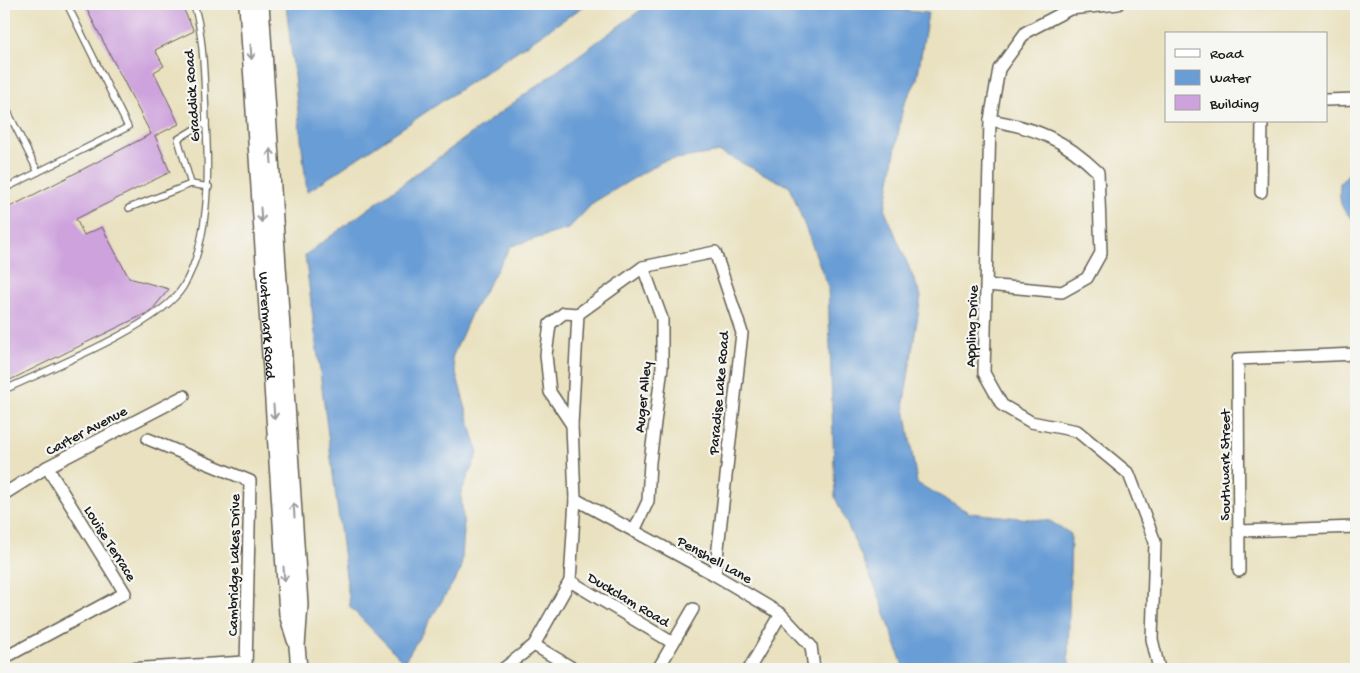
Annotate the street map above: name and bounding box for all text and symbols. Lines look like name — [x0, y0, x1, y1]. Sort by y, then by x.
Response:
legend — [1165, 32, 1328, 122]
one-way arrow — [246, 44, 255, 60]
text: Road — [1210, 46, 1244, 64]
street label: Graddick Road — [181, 48, 205, 142]
text: Water — [1210, 70, 1252, 88]
text: Building — [1209, 96, 1259, 114]
one-way arrow — [267, 148, 276, 164]
one-way arrow — [256, 206, 265, 222]
street label: Watermark Road — [254, 271, 279, 381]
street label: Appling Drive — [963, 284, 983, 367]
street label: Paradise Lake Road — [706, 330, 734, 457]
street label: Auger Alley — [631, 360, 657, 434]
street label: Carter Avenue — [43, 403, 131, 461]
one-way arrow — [269, 403, 278, 419]
street label: Southwark Street — [1217, 407, 1235, 521]
street label: Cambridge Lakes Drive — [225, 494, 245, 636]
one-way arrow — [289, 502, 299, 518]
street label: Louise Terrace — [79, 503, 140, 585]
street label: Penshell Lane — [672, 532, 755, 589]
one-way arrow — [279, 566, 288, 582]
street label: Duckclam Road — [583, 569, 673, 633]

